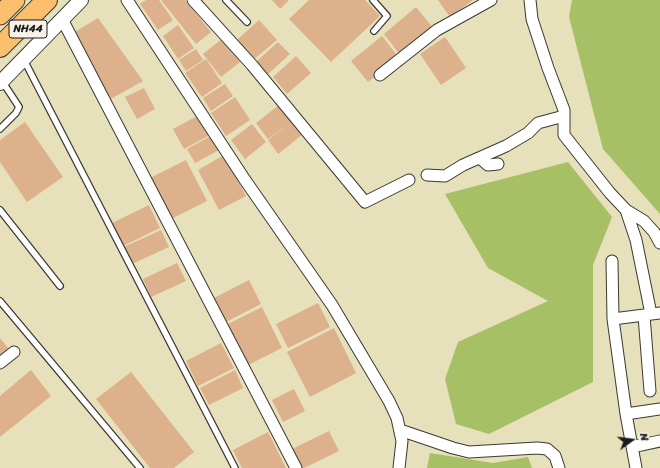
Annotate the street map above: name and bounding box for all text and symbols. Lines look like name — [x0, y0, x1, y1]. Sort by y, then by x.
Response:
road number: NH44 — [9, 20, 47, 38]
north arrow — [612, 420, 652, 460]
text: N — [634, 431, 654, 443]

